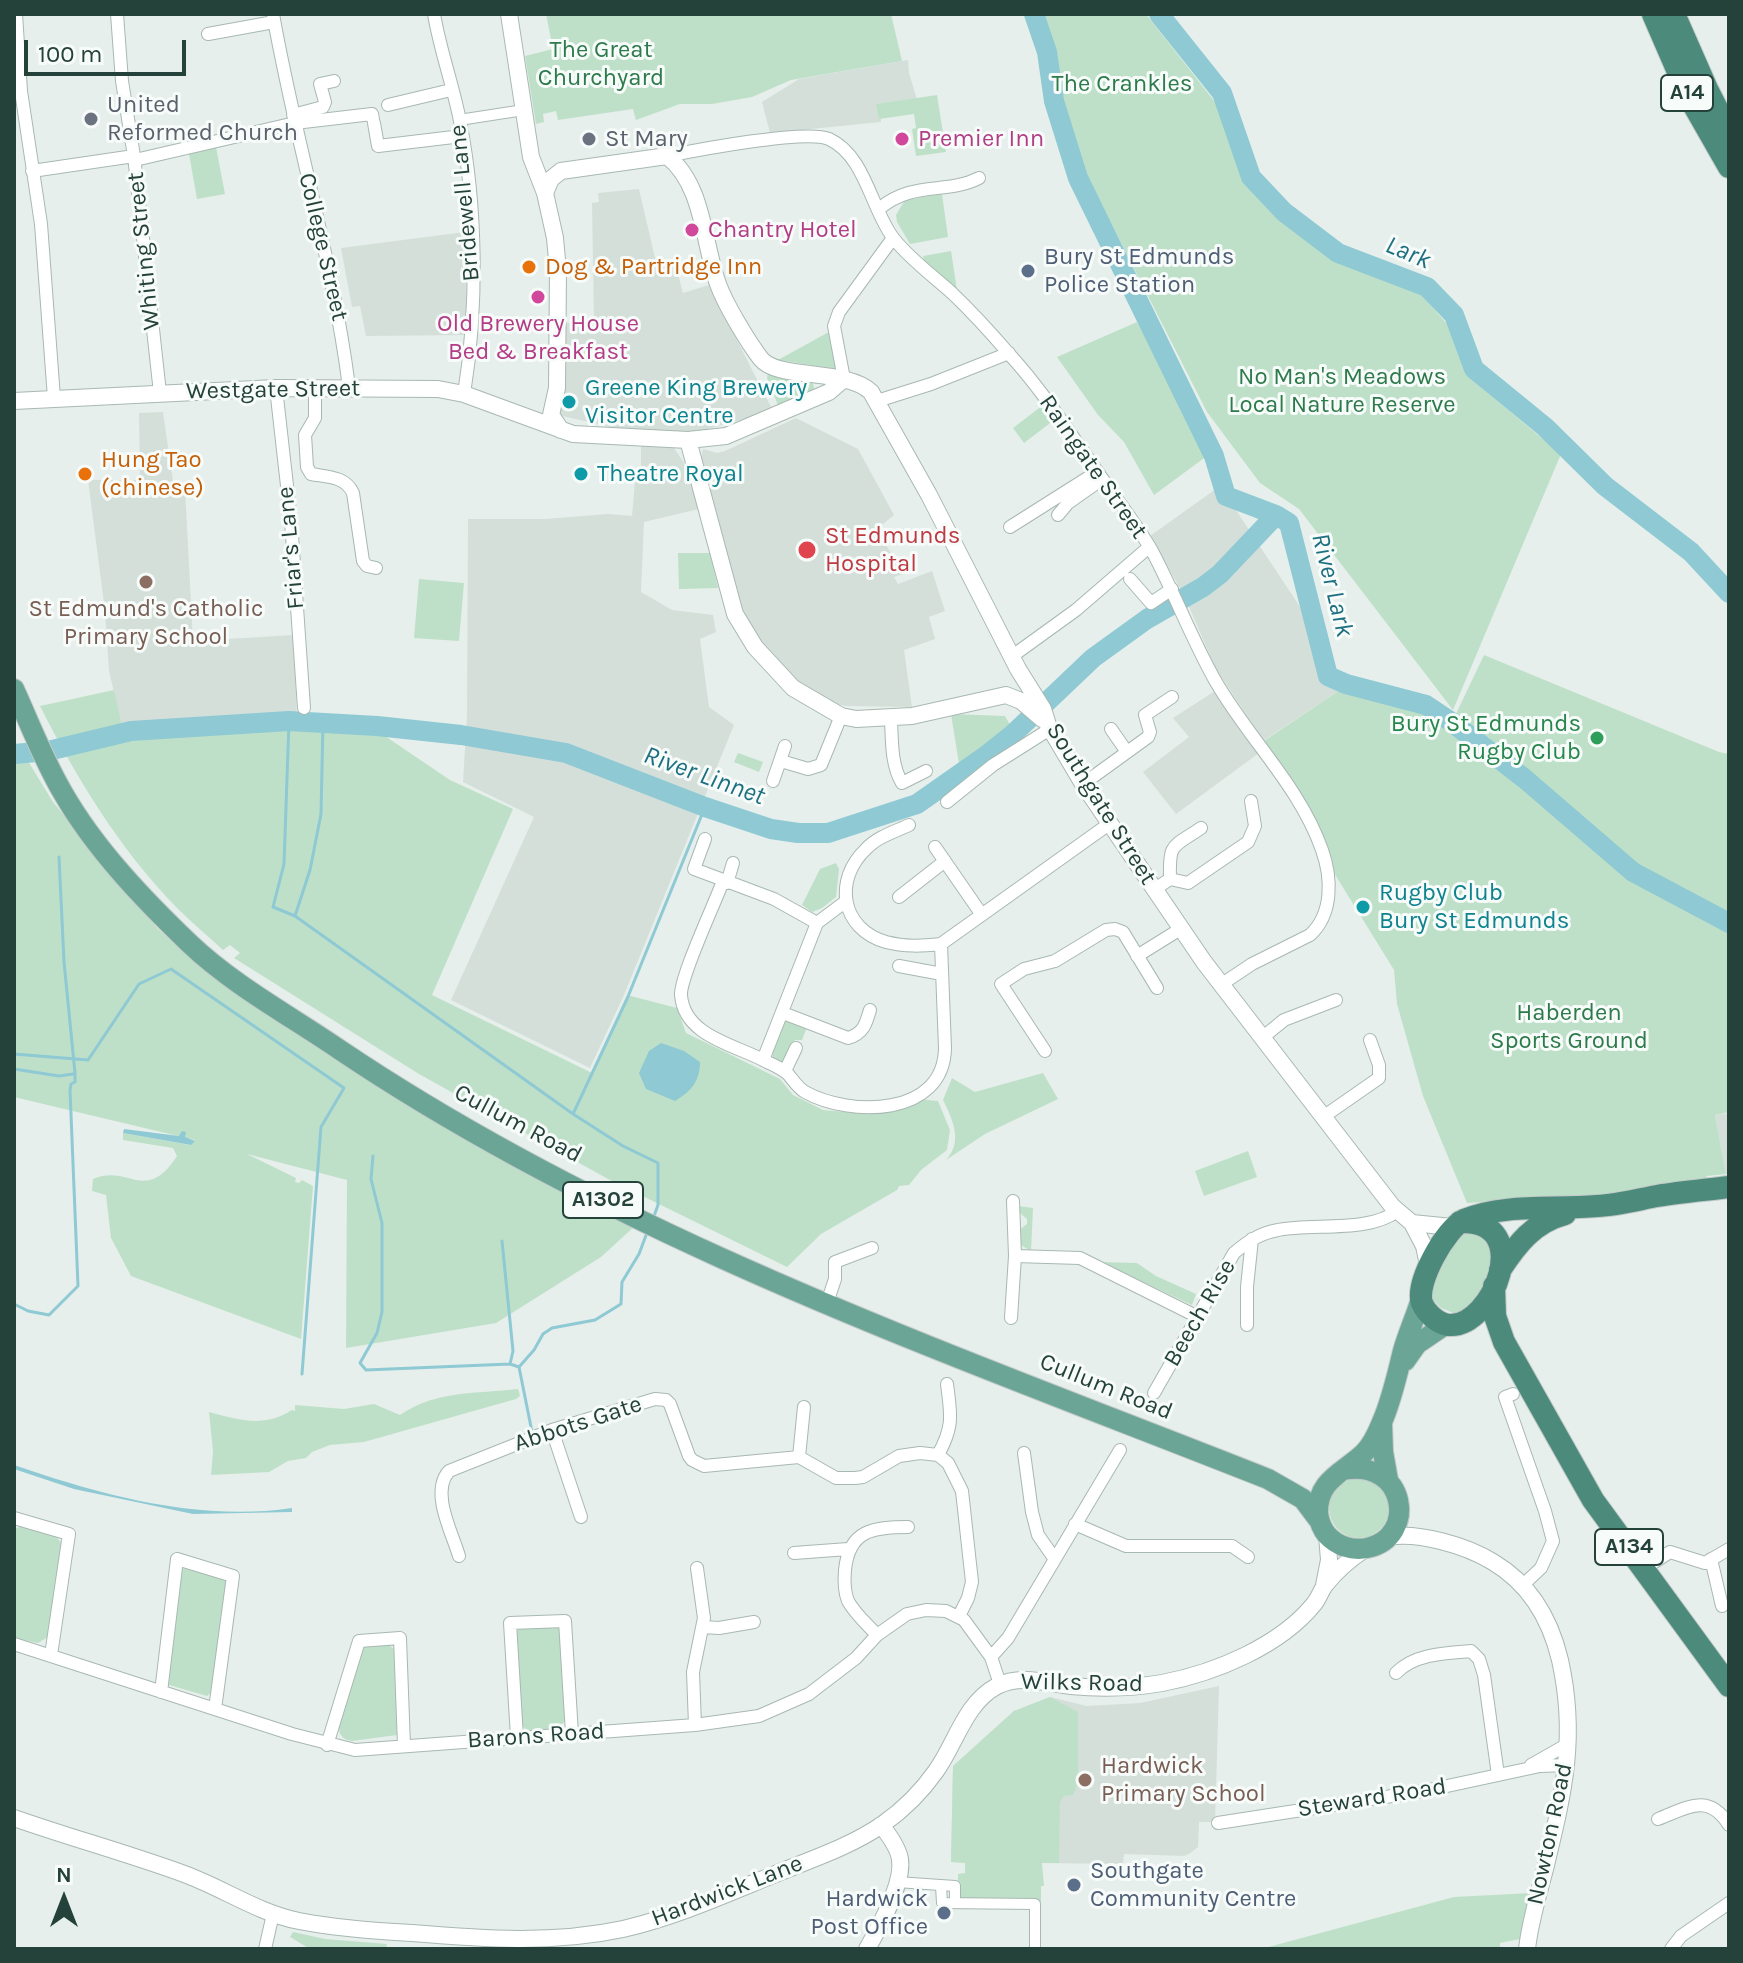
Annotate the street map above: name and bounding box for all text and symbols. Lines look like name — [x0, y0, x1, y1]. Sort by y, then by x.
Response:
scale bar — [28, 24, 190, 74]
park label: The Great Churchyard — [538, 36, 664, 92]
text: 100 m — [38, 40, 103, 68]
park label: The Crankles — [1052, 70, 1192, 98]
road number: A14 — [1661, 75, 1713, 111]
place label: United Reformed Church — [107, 91, 298, 147]
marker: United Reformed Church — [82, 110, 100, 128]
street label: Bridewell Lane — [444, 123, 486, 283]
place label: St Mary — [605, 125, 688, 153]
place label: Premier Inn — [918, 125, 1044, 153]
marker: St Mary — [580, 130, 598, 148]
marker: Premier Inn — [893, 130, 911, 148]
street label: Whiting Street — [121, 170, 167, 332]
street label: College Street — [292, 170, 354, 324]
place label: Chantry Hotel — [708, 216, 857, 244]
marker: Chantry Hotel — [683, 221, 701, 239]
water label: Lark — [1381, 230, 1435, 276]
place label: Bury St Edmunds Police Station — [1044, 243, 1234, 299]
place label: Dog & Partridge Inn — [545, 253, 762, 281]
marker: Dog & Partridge Inn — [520, 258, 538, 276]
marker: Bury St Edmunds Police Station — [1019, 262, 1037, 280]
marker: Old Brewery House Bed & Breakfast — [529, 288, 547, 306]
place label: Old Brewery House Bed & Breakfast — [437, 310, 639, 366]
park label: No Man's Meadows Local Nature Reserve — [1228, 363, 1456, 419]
street label: Westgate Street — [186, 374, 360, 406]
place label: Greene King Brewery Visitor Centre — [585, 374, 807, 430]
street label: Raingate Street — [1033, 389, 1153, 545]
marker: Greene King Brewery Visitor Centre — [560, 393, 578, 411]
place label: Hung Tao (chinese) — [101, 446, 204, 502]
place label: Theatre Royal — [597, 460, 744, 488]
marker: Hung Tao (chinese) — [76, 465, 94, 483]
marker: Theatre Royal — [572, 465, 590, 483]
street label: Friar's Lane — [271, 485, 311, 611]
place label: St Edmunds Hospital — [825, 522, 960, 578]
water label: River Lark — [1304, 530, 1360, 640]
marker: St Edmunds Hospital — [796, 539, 818, 561]
marker: St Edmund's Catholic Primary School — [137, 573, 155, 591]
place label: St Edmund's Catholic Primary School — [29, 595, 263, 651]
place label: Bury St Edmunds Rugby Club — [1391, 710, 1581, 766]
street label: Southgate Street — [1040, 718, 1162, 890]
marker: Bury St Edmunds Rugby Club — [1588, 729, 1606, 747]
water label: River Linnet — [639, 740, 769, 812]
place label: Rugby Club Bury St Edmunds — [1379, 879, 1569, 935]
marker: Rugby Club Bury St Edmunds — [1354, 898, 1372, 916]
park label: Haberden Sports Ground — [1490, 999, 1648, 1055]
street label: Cullum Road — [449, 1078, 587, 1170]
road number: A1302 — [563, 1182, 643, 1218]
street label: Beech Rise — [1158, 1254, 1242, 1372]
street label: Cullum Road — [1035, 1347, 1177, 1427]
street label: Abbots Gate — [510, 1390, 646, 1458]
road number: A134 — [1595, 1529, 1663, 1565]
street label: Wilks Road — [1021, 1668, 1143, 1698]
street label: Barons Road — [466, 1717, 606, 1755]
place label: Hardwick Primary School — [1101, 1752, 1266, 1808]
street label: Nowton Road — [1521, 1760, 1579, 1908]
marker: Hardwick Primary School — [1076, 1771, 1094, 1789]
street label: Steward Road — [1296, 1772, 1448, 1824]
street label: Hardwick Lane — [647, 1849, 807, 1933]
place label: Southgate Community Centre — [1090, 1857, 1296, 1913]
north arrow — [24, 1859, 104, 1939]
text: N — [56, 1862, 72, 1888]
marker: Southgate Community Centre — [1065, 1876, 1083, 1894]
place label: Hardwick Post Office — [810, 1885, 928, 1941]
marker: Hardwick Post Office — [935, 1904, 953, 1922]

